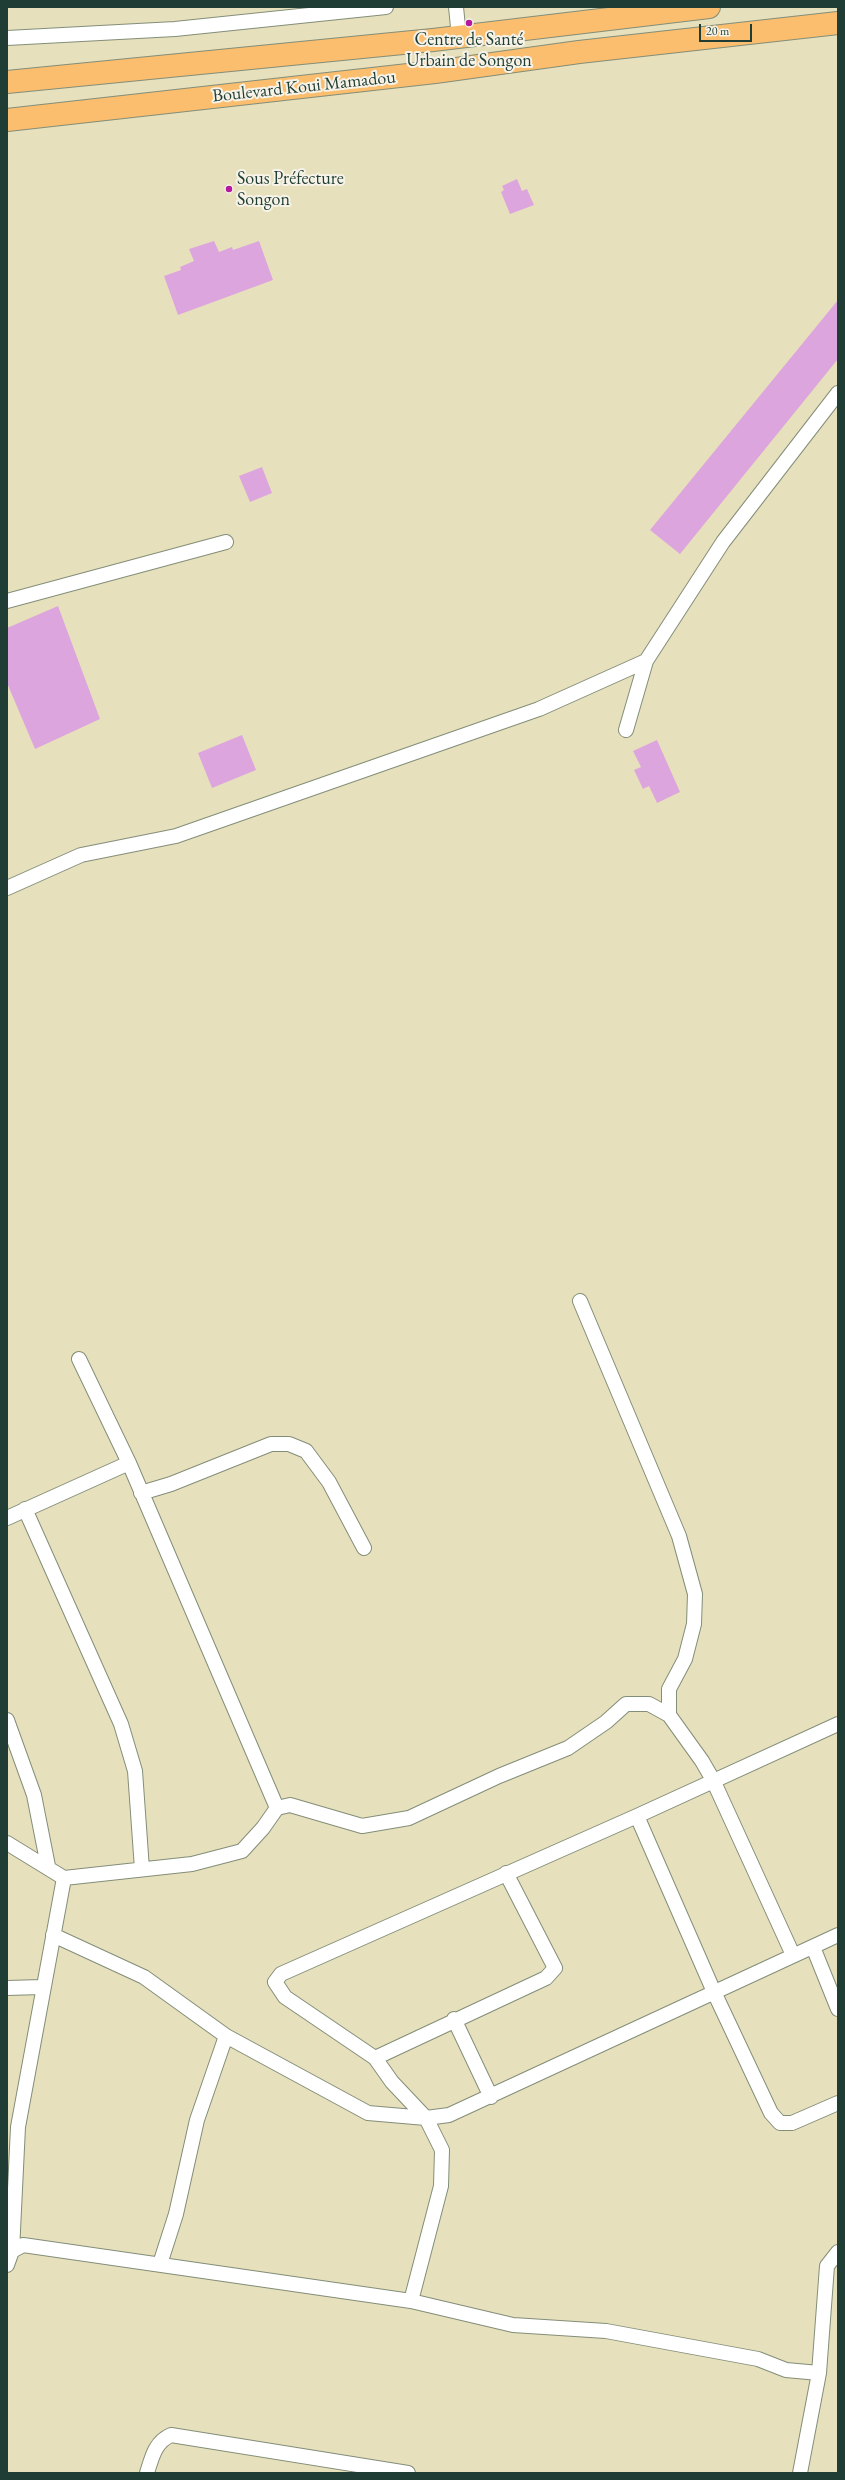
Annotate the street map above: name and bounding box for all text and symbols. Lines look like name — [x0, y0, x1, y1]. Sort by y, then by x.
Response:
scale bar — [701, 16, 754, 42]
marker: Centre de Santé Urbain de Songon — [464, 18, 474, 28]
text: 20 m — [706, 23, 729, 39]
place label: Centre de Santé Urbain de Songon — [406, 29, 532, 72]
street label: Boulevard Koui Mamadou — [211, 67, 397, 107]
place label: Sous Préfecture Songon — [237, 168, 344, 210]
marker: Sous Préfecture Songon — [224, 184, 234, 194]

